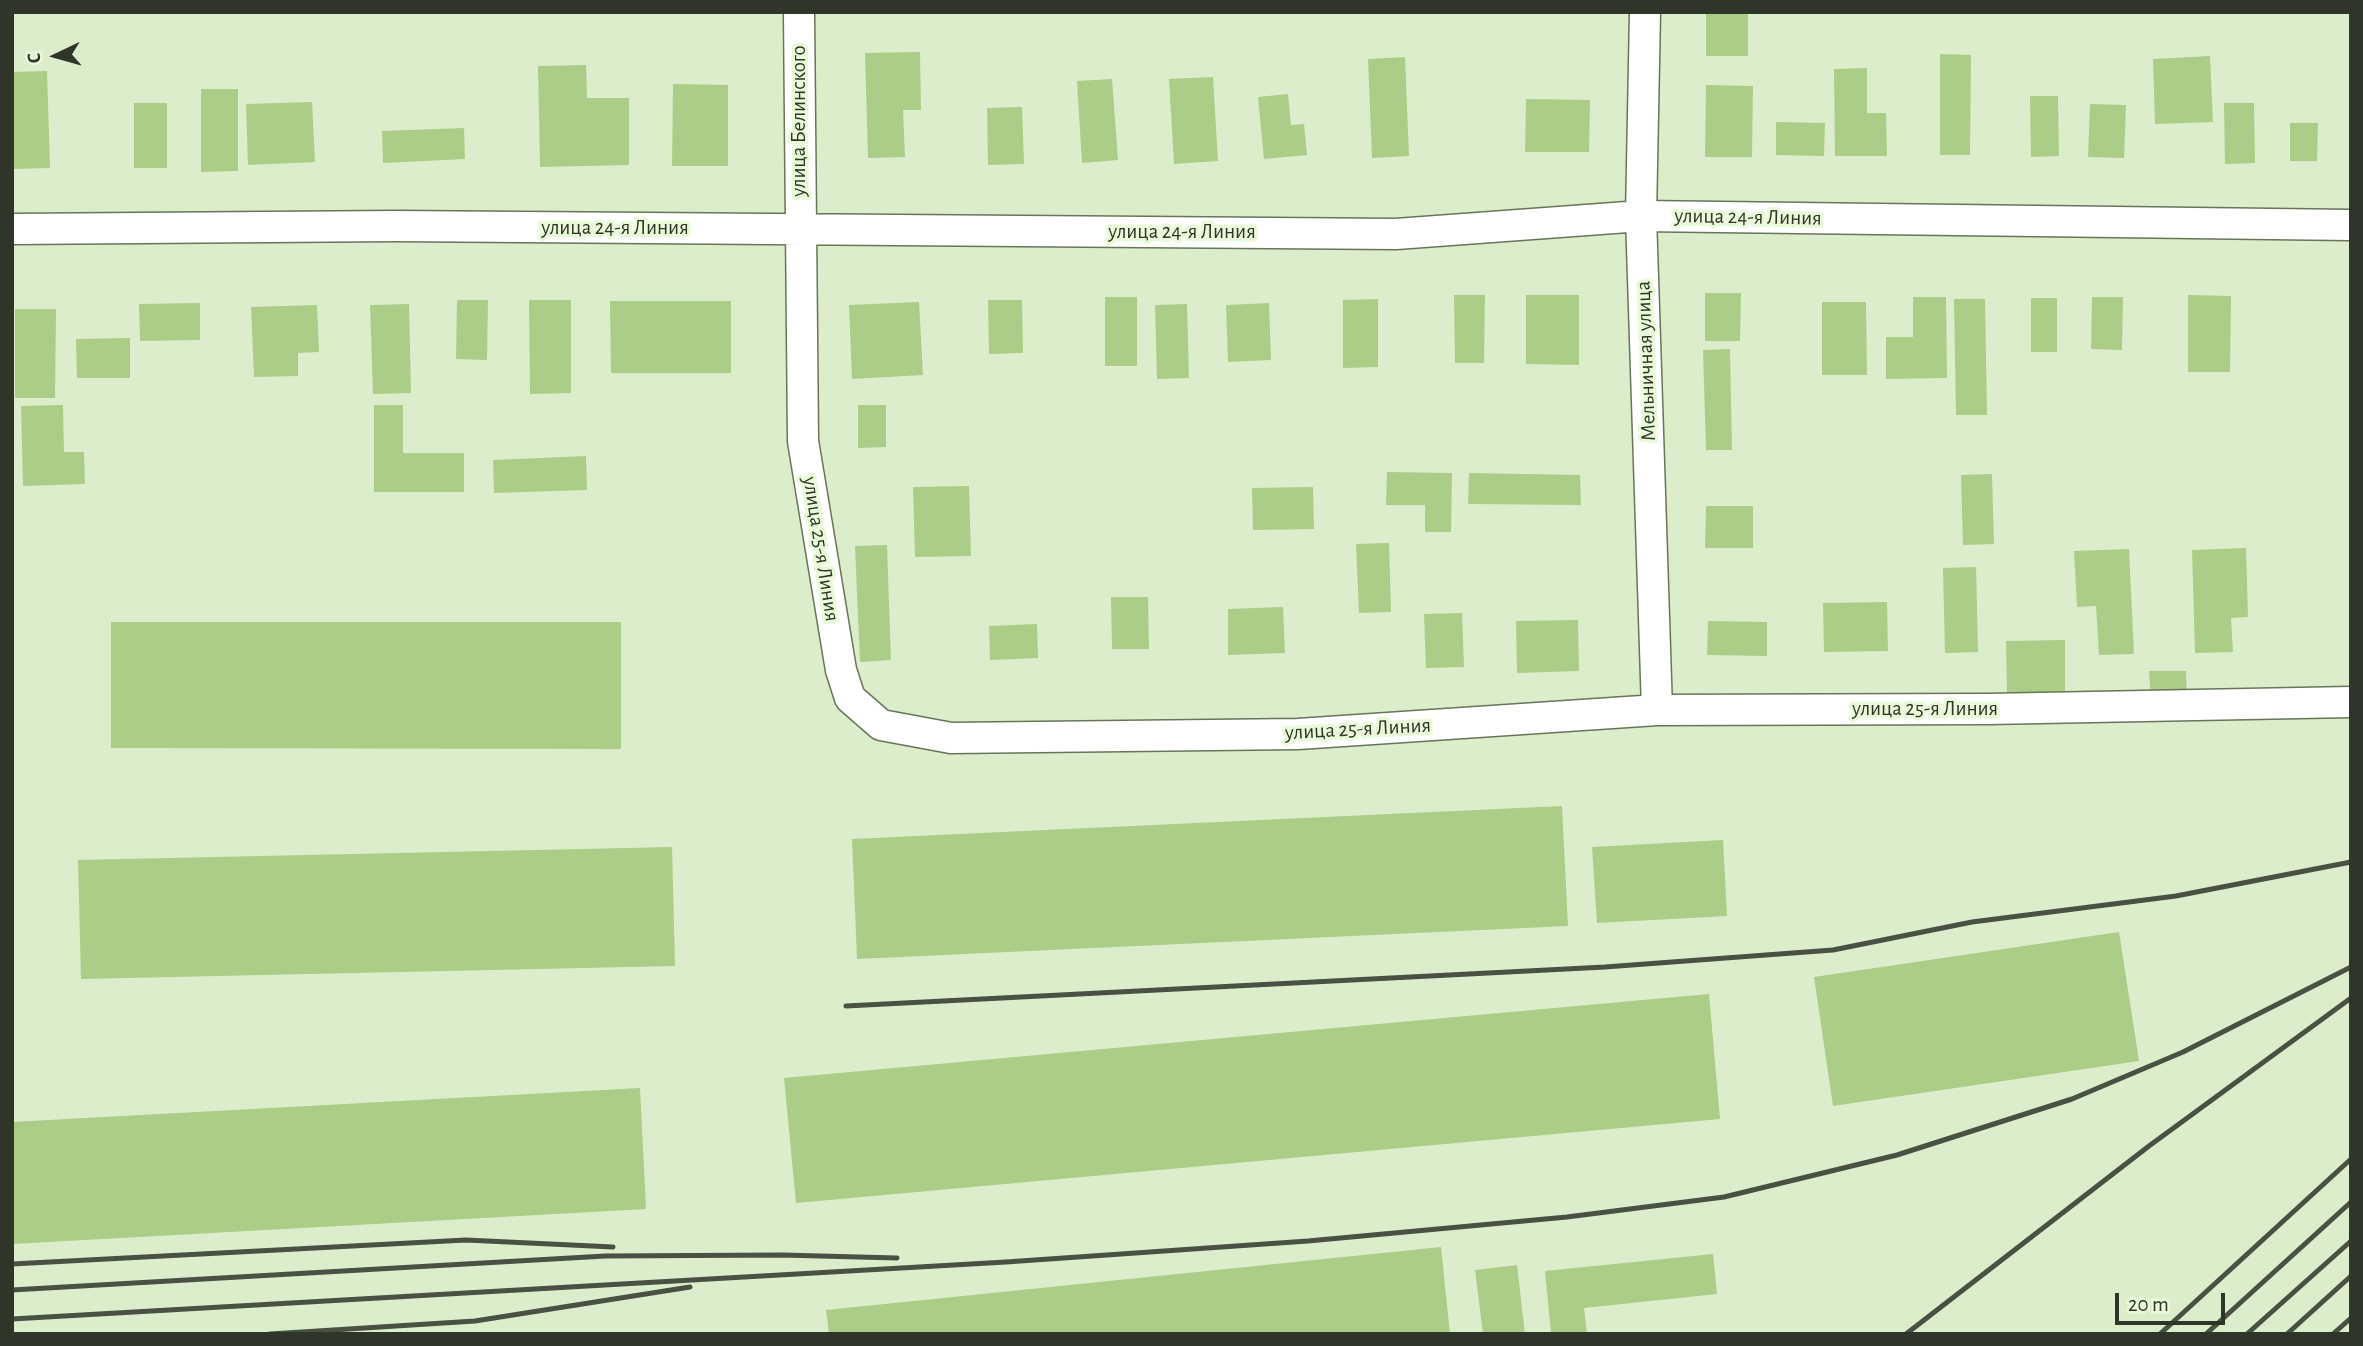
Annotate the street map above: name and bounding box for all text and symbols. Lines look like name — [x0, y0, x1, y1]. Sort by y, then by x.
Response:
north arrow — [21, 21, 91, 91]
street label: улица Белинского — [786, 45, 812, 197]
text: С — [25, 52, 45, 64]
street label: улица 24-я Линия — [1674, 203, 1822, 231]
street label: улица 24-я Линия — [541, 215, 689, 241]
street label: улица 24-я Линия — [1108, 219, 1256, 245]
street label: Мельничная улица — [1631, 280, 1661, 442]
street label: улица 25-я Линия — [797, 475, 845, 623]
street label: улица 25-я Линия — [1852, 696, 1998, 722]
street label: улица 25-я Линия — [1284, 713, 1432, 745]
scale bar — [2118, 1280, 2228, 1324]
text: 20 m — [2128, 1294, 2169, 1315]

